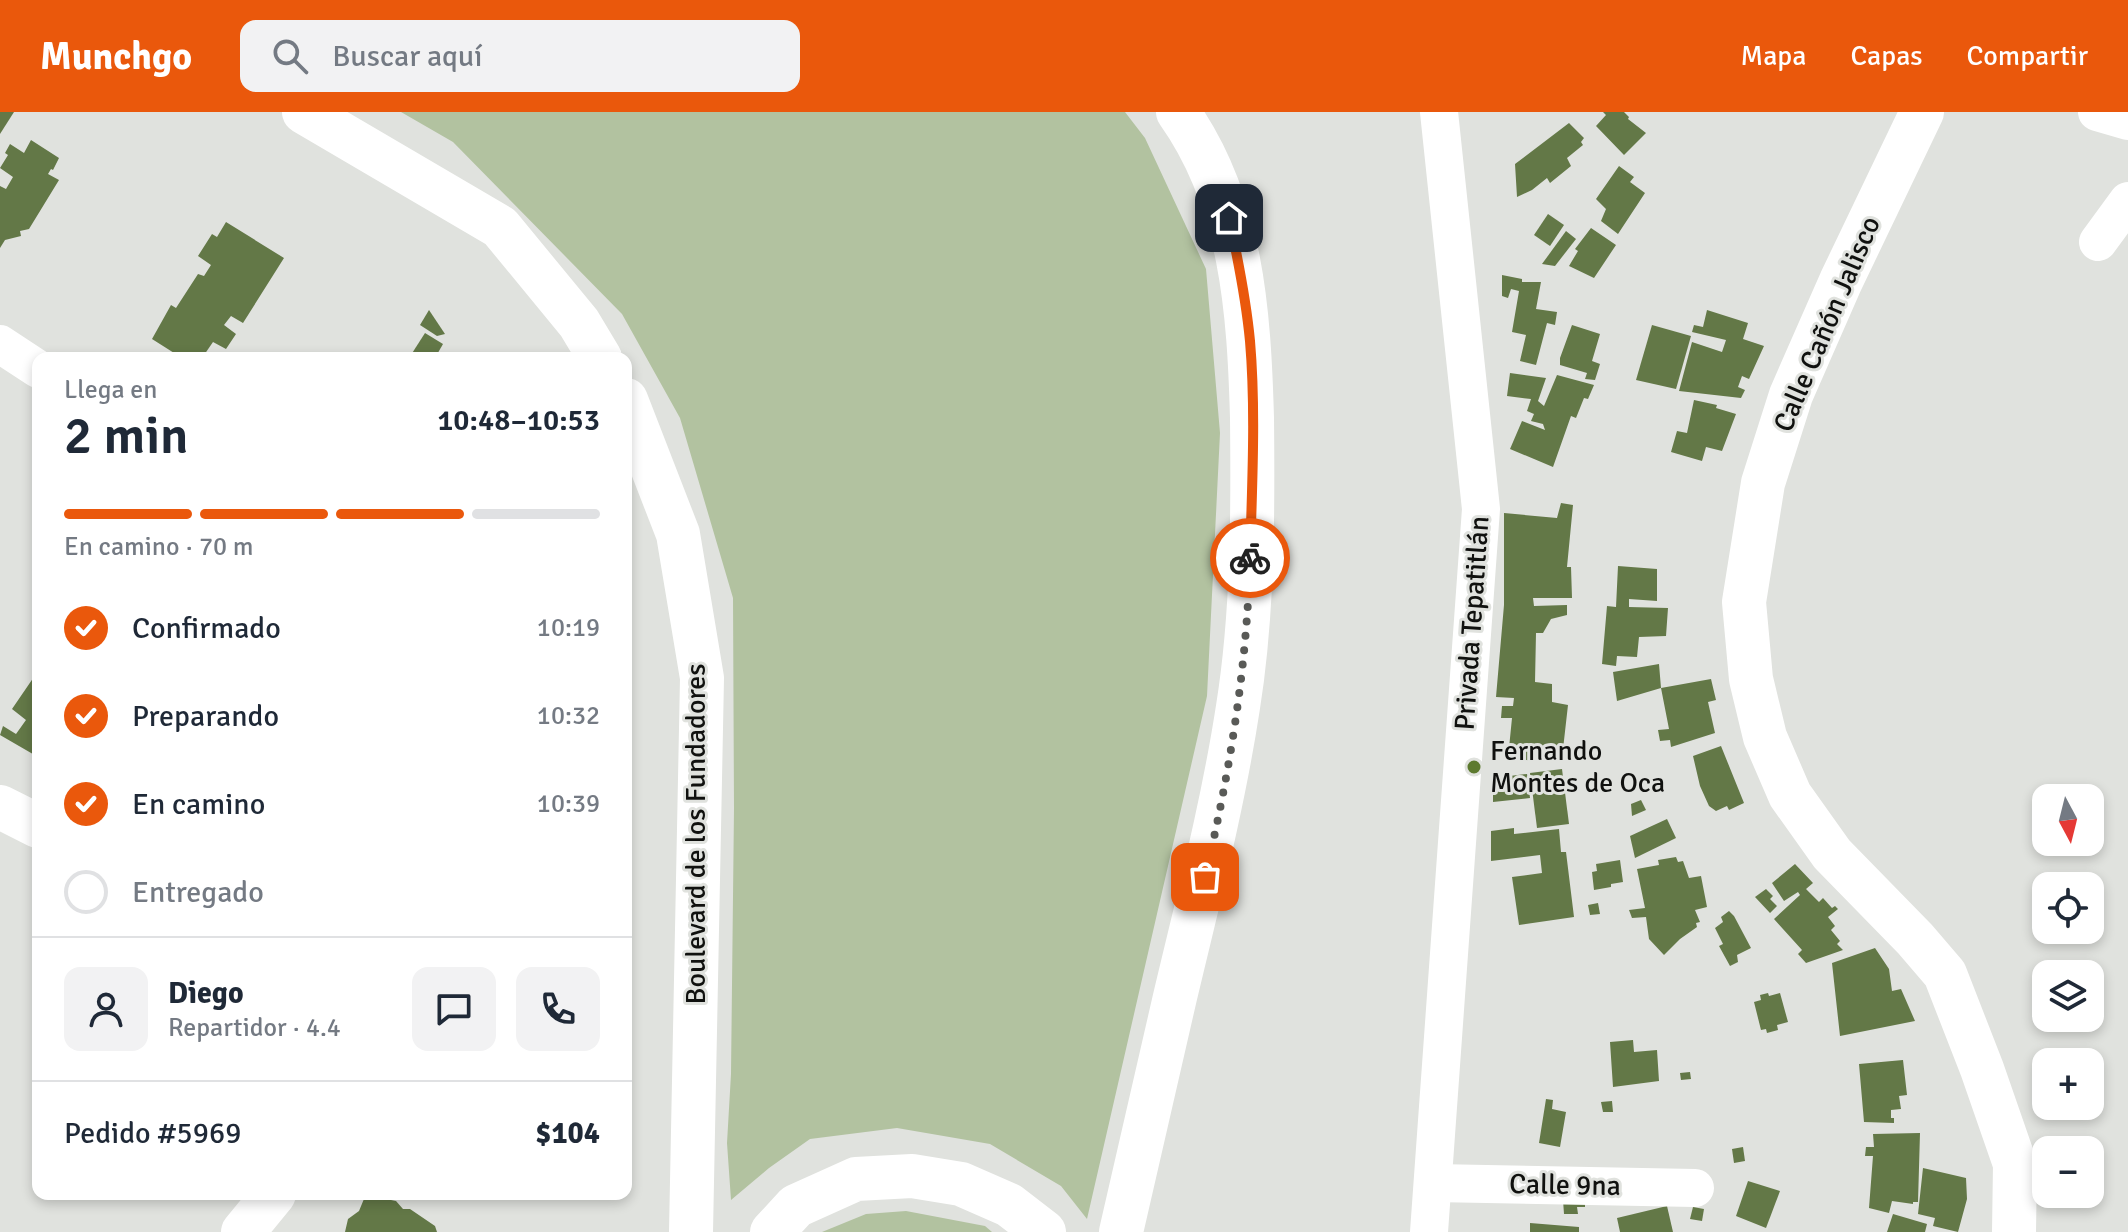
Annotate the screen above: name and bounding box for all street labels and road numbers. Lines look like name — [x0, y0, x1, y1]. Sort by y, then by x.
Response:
street label: Calle Cañón Jalisco — [1766, 211, 1888, 437]
street label: Privada Tepatitlán — [1448, 515, 1496, 731]
street label: Boulevard de los Fundadores — [679, 663, 713, 1005]
street label: Calle 9na — [1509, 1167, 1621, 1203]

